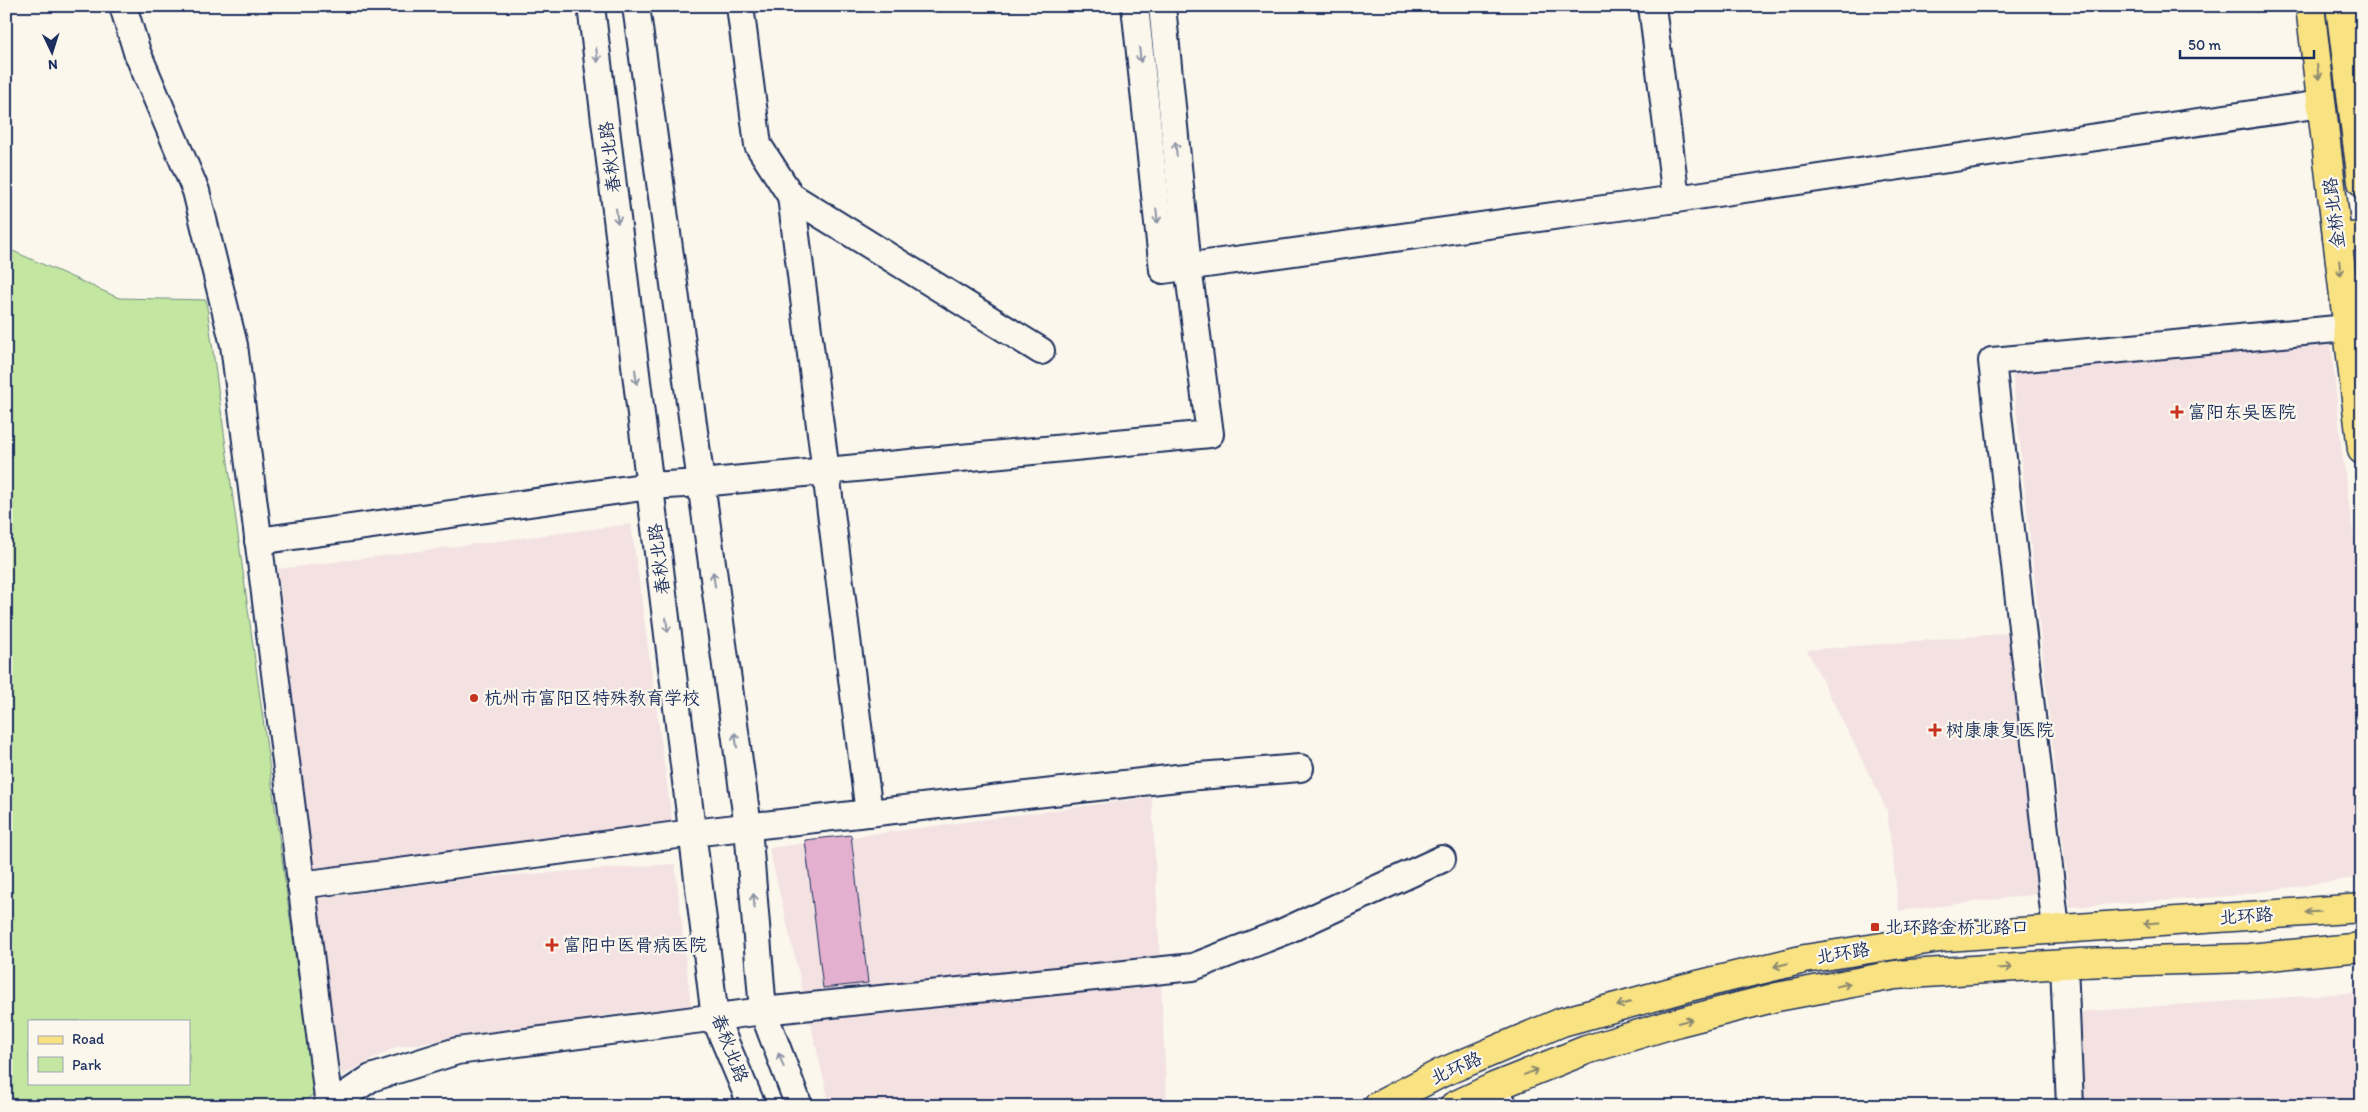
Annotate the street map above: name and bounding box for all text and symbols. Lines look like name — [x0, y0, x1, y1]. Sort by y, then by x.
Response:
north arrow — [28, 28, 78, 78]
scale bar — [2180, 28, 2314, 60]
text: 50 m — [2188, 36, 2221, 54]
one-way arrow — [592, 46, 602, 62]
one-way arrow — [1135, 46, 1145, 62]
text: N — [48, 56, 58, 73]
one-way arrow — [2313, 64, 2323, 80]
street label: 春秋北路 — [595, 120, 625, 194]
one-way arrow — [1171, 141, 1181, 157]
street label: 金桥北路 — [2319, 176, 2349, 250]
one-way arrow — [612, 208, 622, 224]
one-way arrow — [1152, 208, 1162, 224]
one-way arrow — [2335, 260, 2345, 276]
one-way arrow — [632, 369, 642, 385]
place label: 富阳东吴医院 — [2188, 401, 2296, 423]
marker: 富阳东吴医院 — [2170, 405, 2184, 419]
street label: 春秋北路 — [644, 522, 674, 596]
one-way arrow — [709, 571, 719, 587]
one-way arrow — [662, 617, 672, 633]
place label: 杭州市富阳区特殊教育学校 — [484, 687, 700, 709]
marker: 杭州市富阳区特殊教育学校 — [468, 692, 480, 704]
place label: 树康康复医院 — [1946, 719, 2054, 741]
marker: 树康康复医院 — [1928, 723, 1942, 737]
one-way arrow — [731, 732, 741, 748]
one-way arrow — [749, 894, 759, 910]
street label: 北环路 — [2218, 903, 2274, 929]
one-way arrow — [2305, 907, 2321, 916]
place label: 北环路金桥北路口 — [1885, 916, 2029, 938]
one-way arrow — [2143, 918, 2159, 927]
marker: 北环路金桥北路口 — [1869, 921, 1881, 933]
place label: 富阳中医骨病医院 — [563, 934, 707, 956]
marker: 富阳中医骨病医院 — [545, 938, 559, 952]
street label: 北环路 — [1815, 938, 1871, 968]
one-way arrow — [1774, 961, 1790, 970]
one-way arrow — [1996, 963, 2012, 973]
one-way arrow — [1835, 979, 1851, 989]
one-way arrow — [1616, 1000, 1632, 1010]
street label: 春秋北路 — [707, 1010, 753, 1086]
one-way arrow — [1676, 1015, 1692, 1025]
legend — [28, 1020, 190, 1084]
text: Road — [72, 1030, 105, 1048]
street label: 北环路 — [1427, 1047, 1485, 1089]
one-way arrow — [776, 1053, 786, 1068]
text: Park — [72, 1056, 102, 1074]
one-way arrow — [1523, 1067, 1538, 1076]

